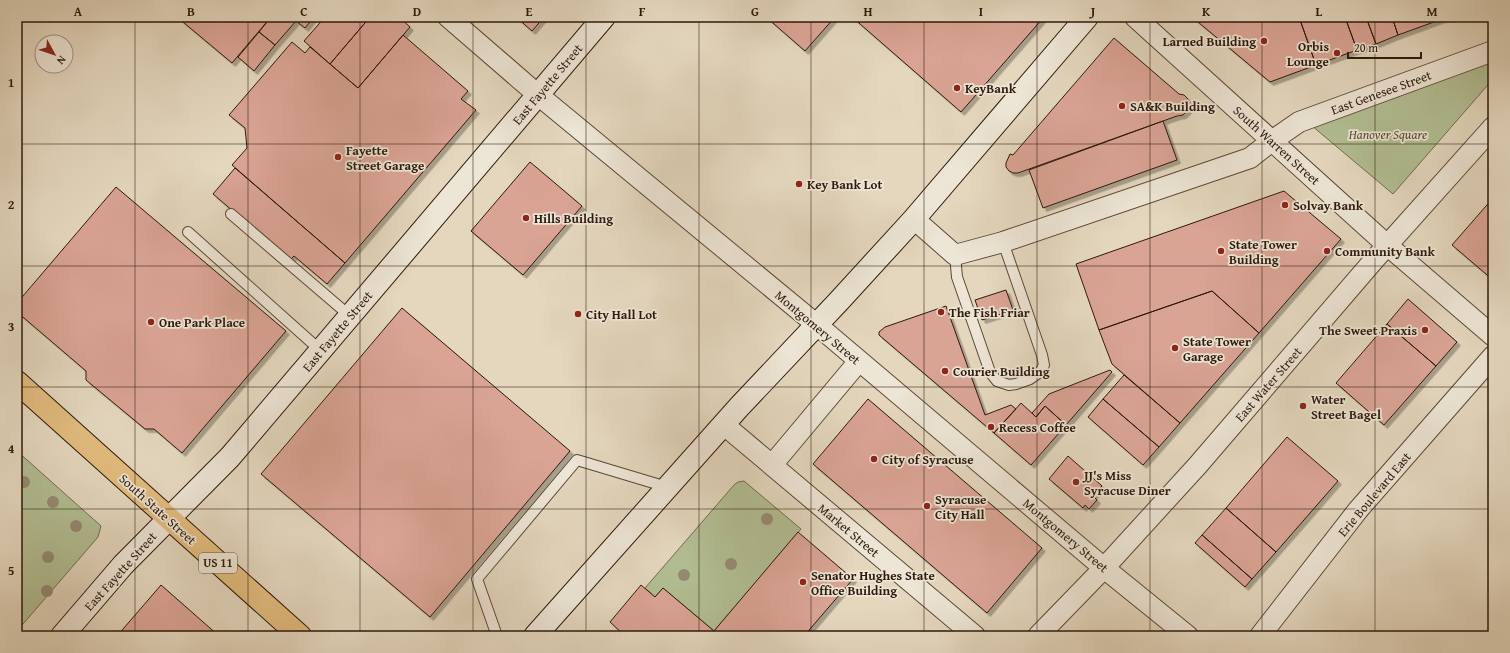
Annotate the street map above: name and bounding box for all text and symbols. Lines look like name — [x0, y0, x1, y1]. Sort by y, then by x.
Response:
text: A — [74, 2, 83, 21]
text: B — [187, 2, 195, 21]
text: C — [300, 2, 308, 21]
text: D — [413, 2, 421, 21]
text: E — [526, 2, 533, 21]
text: F — [639, 2, 646, 21]
text: G — [751, 2, 759, 21]
text: H — [863, 2, 873, 21]
text: I — [979, 2, 983, 21]
text: J — [1089, 2, 1096, 21]
text: K — [1202, 2, 1211, 21]
text: L — [1316, 2, 1323, 21]
text: M — [1426, 2, 1438, 21]
place label: Larned Building — [1163, 32, 1256, 51]
north arrow — [34, 34, 74, 74]
scale bar — [1348, 34, 1421, 60]
marker: Larned Building — [1259, 36, 1269, 46]
place label: Orbis Lounge — [1287, 37, 1329, 71]
street label: East Fayette Street — [508, 39, 587, 129]
text: 20 m — [1354, 39, 1378, 56]
marker: Orbis Lounge — [1332, 48, 1342, 58]
text: N — [53, 52, 70, 69]
street label: East Genesee Street — [1328, 65, 1434, 119]
text: 1 — [8, 73, 14, 92]
place label: KeyBank — [965, 79, 1017, 98]
marker: KeyBank — [952, 83, 962, 93]
place label: SA&K Building — [1130, 97, 1215, 116]
marker: SA&K Building — [1117, 101, 1127, 111]
street label: South Warren Street — [1229, 101, 1325, 190]
park label: Hanover Square — [1348, 125, 1427, 144]
place label: Fayette Street Garage — [346, 141, 424, 175]
marker: Fayette Street Garage — [333, 152, 343, 162]
place label: Key Bank Lot — [807, 175, 882, 194]
marker: Key Bank Lot — [794, 179, 804, 189]
text: 2 — [8, 195, 15, 214]
place label: Solvay Bank — [1293, 196, 1364, 215]
marker: Solvay Bank — [1280, 200, 1290, 210]
place label: Hills Building — [534, 209, 613, 228]
marker: Hills Building — [521, 213, 531, 223]
place label: State Tower Building — [1229, 235, 1297, 269]
place label: Community Bank — [1335, 242, 1436, 261]
marker: State Tower Building — [1216, 246, 1226, 256]
marker: Community Bank — [1322, 246, 1332, 256]
street label: East Fayette Street — [298, 286, 377, 376]
street label: Montgomery Street — [771, 286, 865, 369]
place label: The Fish Friar — [949, 303, 1030, 322]
place label: City Hall Lot — [586, 305, 657, 324]
marker: The Fish Friar — [936, 307, 946, 317]
marker: City Hall Lot — [573, 309, 583, 319]
place label: One Park Place — [159, 313, 245, 332]
text: 3 — [8, 317, 14, 336]
marker: One Park Place — [146, 317, 156, 327]
place label: The Sweet Praxis — [1319, 321, 1417, 340]
marker: The Sweet Praxis — [1420, 325, 1430, 335]
place label: State Tower Garage — [1183, 332, 1251, 366]
street label: East Water Street — [1230, 342, 1307, 426]
marker: State Tower Garage — [1170, 343, 1180, 353]
place label: Courier Building — [953, 362, 1050, 381]
marker: Courier Building — [940, 366, 950, 376]
place label: Water Street Bagel — [1311, 390, 1381, 424]
marker: Water Street Bagel — [1298, 401, 1308, 411]
place label: Recess Coffee — [999, 418, 1076, 437]
marker: Recess Coffee — [986, 422, 996, 432]
text: 4 — [8, 439, 15, 458]
street label: Erie Boulevard East — [1333, 448, 1416, 541]
place label: City of Syracuse — [882, 450, 974, 469]
marker: City of Syracuse — [869, 454, 879, 464]
place label: JJ's Miss Syracuse Diner — [1082, 466, 1171, 500]
street label: South State Street — [115, 469, 201, 550]
marker: JJ's Miss Syracuse Diner — [1071, 477, 1081, 487]
place label: Syracuse City Hall — [935, 490, 986, 524]
street label: Montgomery Street — [1019, 494, 1113, 577]
street label: Market Street — [814, 499, 884, 562]
marker: Syracuse City Hall — [922, 501, 932, 511]
street label: East Fayette Street — [80, 527, 161, 615]
road number: US 11 — [199, 553, 237, 573]
text: 5 — [8, 561, 15, 580]
place label: Senator Hughes State Office Building — [811, 566, 935, 600]
marker: Senator Hughes State Office Building — [798, 577, 808, 587]

